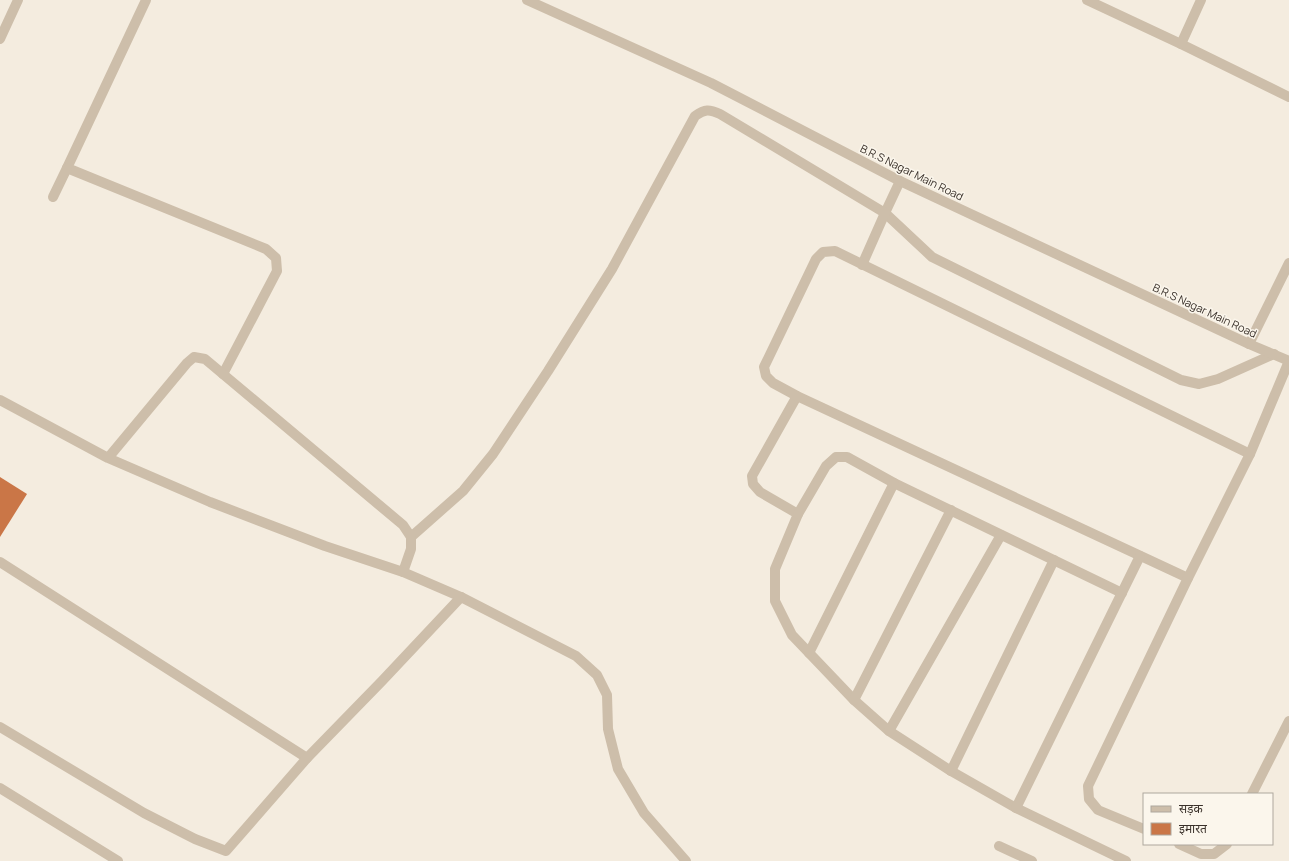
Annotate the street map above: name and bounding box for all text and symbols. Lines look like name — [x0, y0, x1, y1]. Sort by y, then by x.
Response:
street label: B.R.S Nagar Main Road — [858, 140, 966, 204]
street label: B.R.S Nagar Main Road — [1151, 279, 1259, 341]
legend — [1143, 793, 1273, 845]
text: सड़क — [1179, 800, 1204, 817]
text: इमारत — [1179, 820, 1208, 837]

